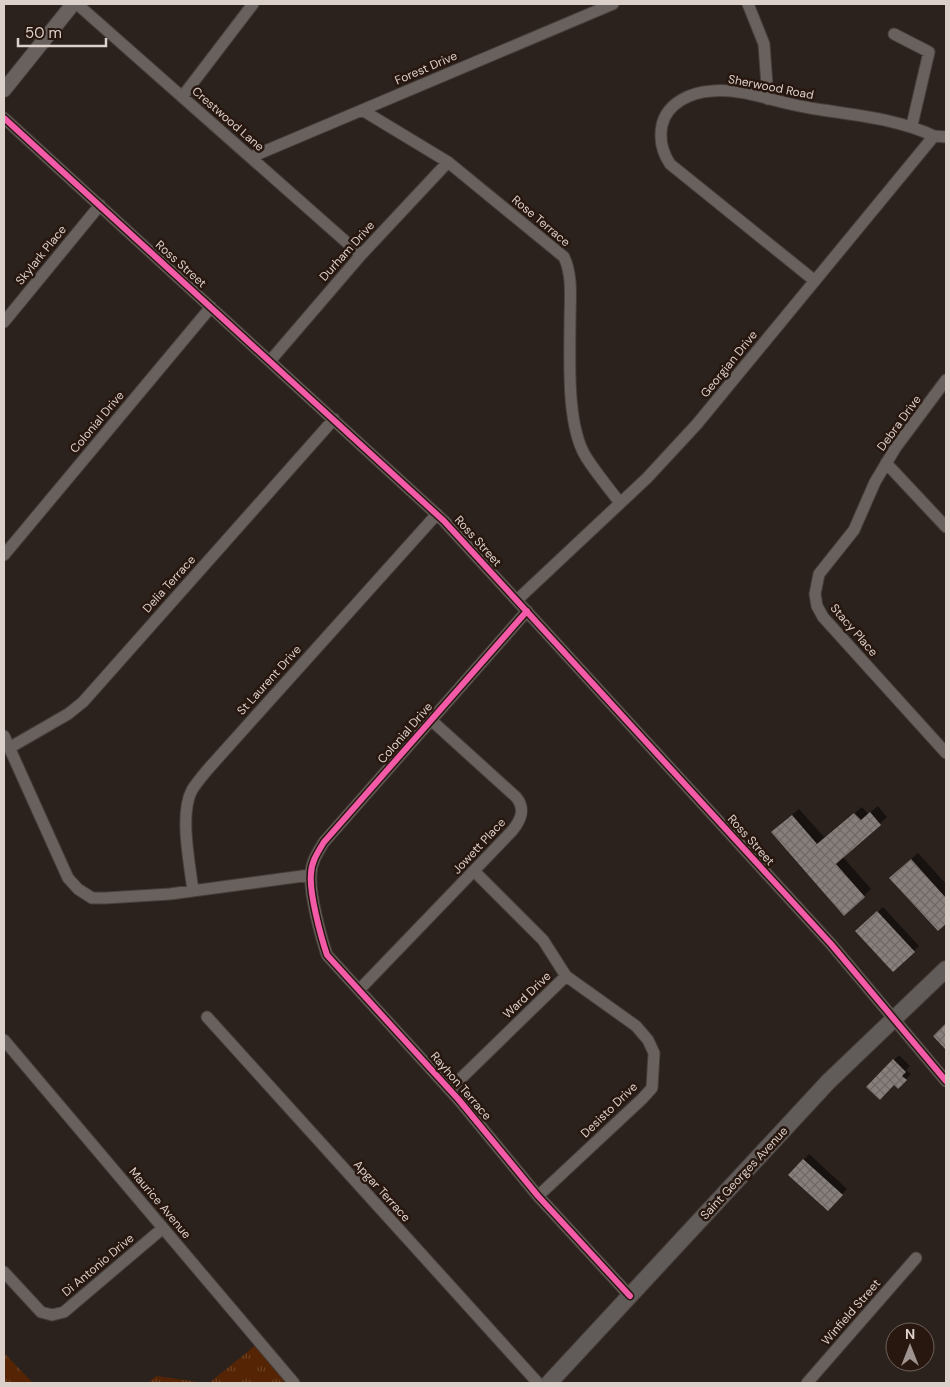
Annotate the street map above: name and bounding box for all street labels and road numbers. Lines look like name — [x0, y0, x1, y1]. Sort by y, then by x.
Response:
street label: Forest Drive — [392, 48, 460, 88]
street label: Sherwood Road — [727, 71, 815, 103]
street label: Crestwood Lane — [189, 83, 268, 155]
street label: Rose Terrace — [508, 192, 574, 250]
street label: Durham Drive — [316, 218, 378, 284]
street label: Skylark Place — [12, 222, 70, 288]
street label: Ross Street — [152, 237, 210, 291]
street label: Georgian Drive — [697, 327, 761, 401]
street label: Colonial Drive — [66, 388, 128, 456]
street label: Debra Drive — [873, 392, 925, 454]
street label: Ross Street — [451, 512, 505, 570]
street label: Delia Terrace — [139, 552, 199, 616]
street label: Stacy Place — [827, 600, 881, 660]
street label: St Laurent Drive — [233, 642, 305, 718]
street label: Colonial Drive — [374, 699, 436, 767]
street label: Ross Street — [724, 811, 778, 869]
street label: Jowett Place — [449, 814, 509, 877]
street label: Ward Drive — [500, 968, 555, 1022]
street label: Rayhon Terrace — [427, 1048, 495, 1124]
street label: Desisto Drive — [577, 1079, 641, 1141]
street label: Saint Georges Avenue — [697, 1123, 791, 1223]
street label: Apgar Terrace — [350, 1157, 414, 1225]
street label: Maurice Avenue — [125, 1164, 195, 1242]
street label: Di Antonio Drive — [59, 1230, 137, 1300]
street label: Winfield Street — [818, 1275, 884, 1348]

